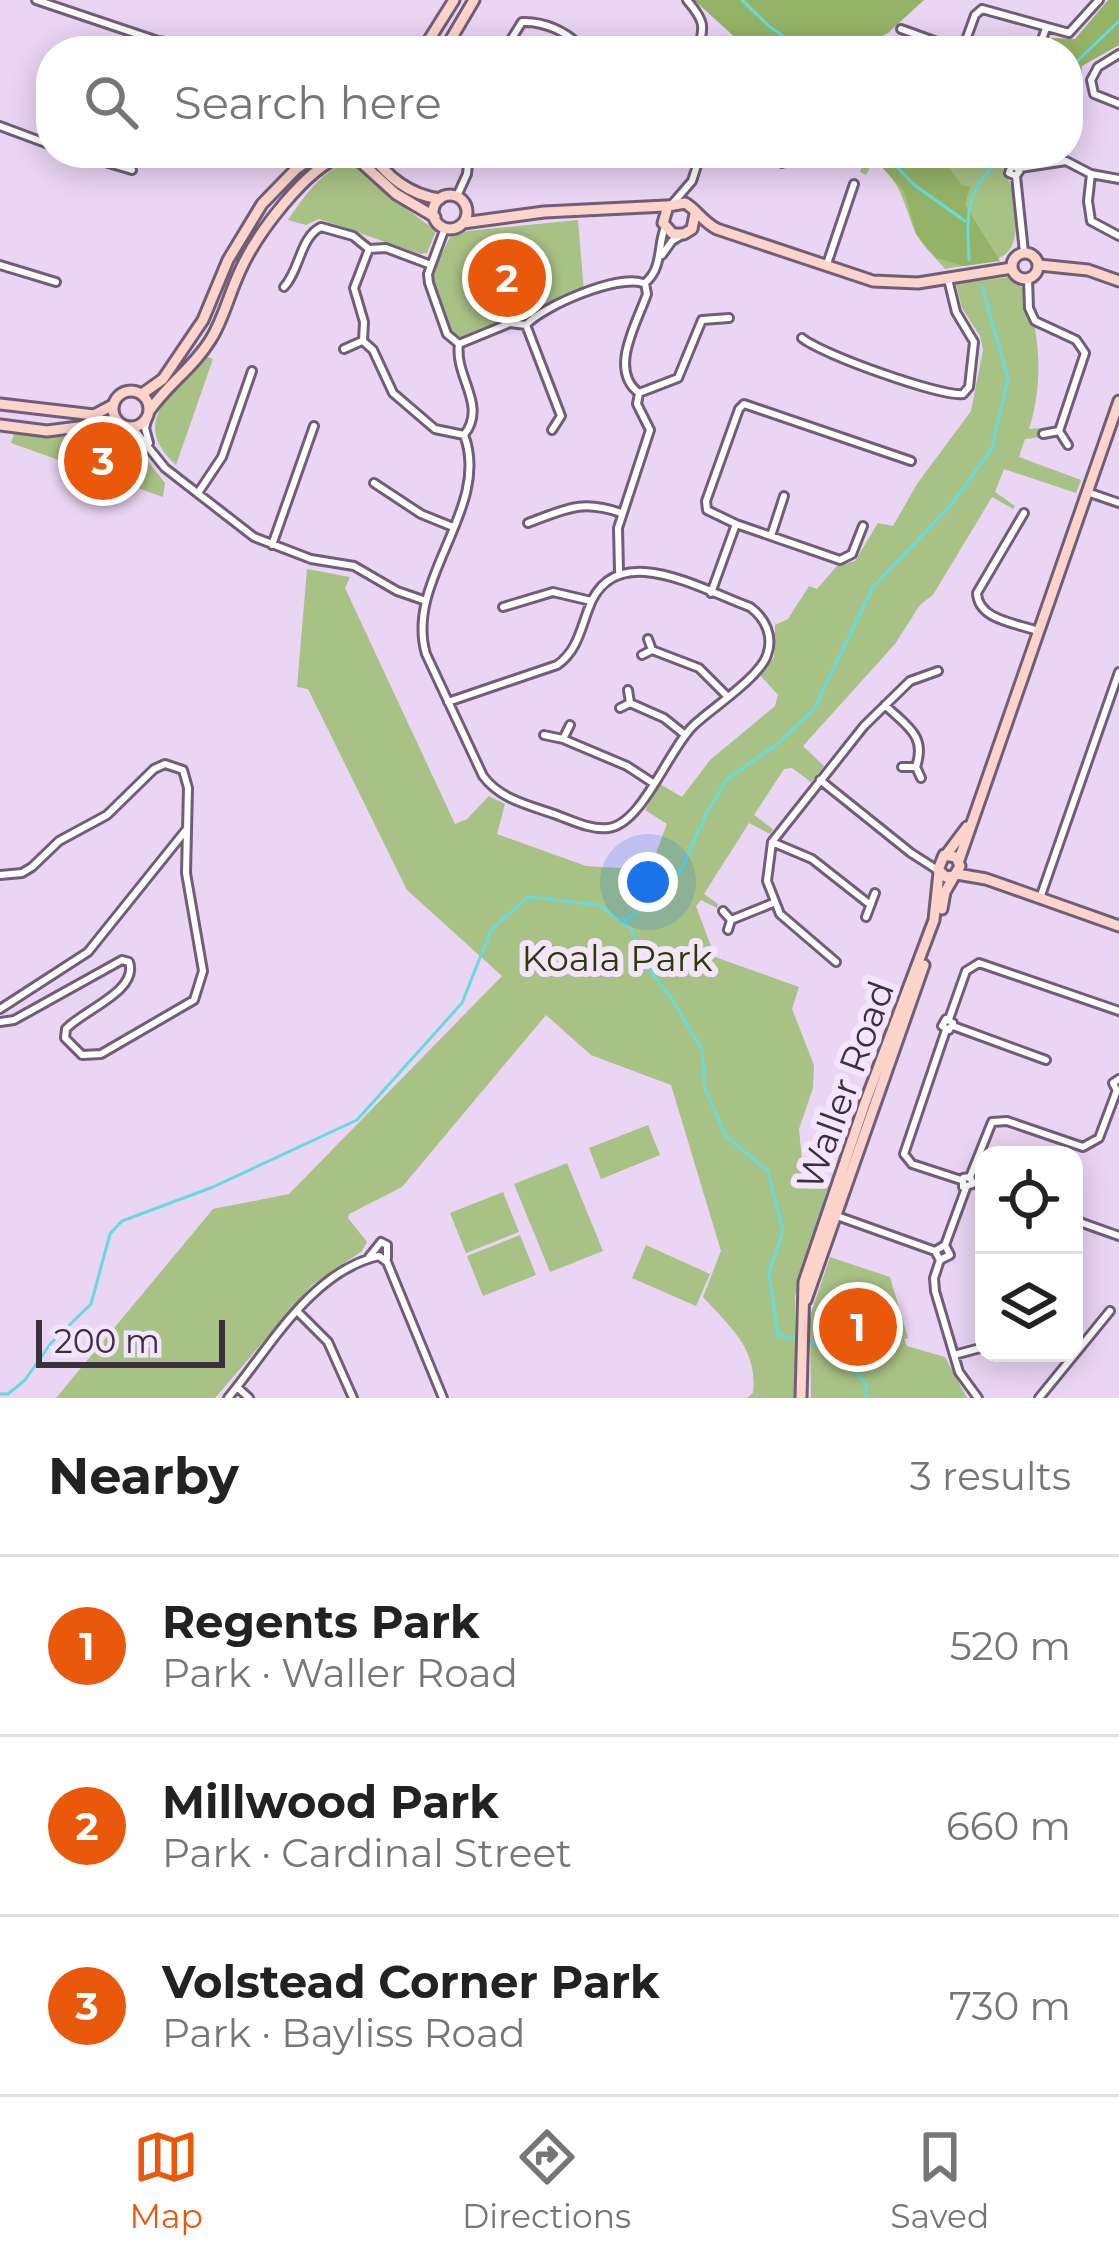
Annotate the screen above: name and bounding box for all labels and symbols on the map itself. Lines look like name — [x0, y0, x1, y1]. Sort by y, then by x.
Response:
pin: 2 — [468, 233, 546, 323]
pin: 3 — [64, 416, 142, 506]
your location — [618, 852, 678, 912]
park label: Koala Park — [521, 936, 713, 980]
street label: Waller Road — [787, 975, 903, 1195]
pin: 1 — [819, 1282, 897, 1372]
scale bar — [36, 1314, 225, 1367]

